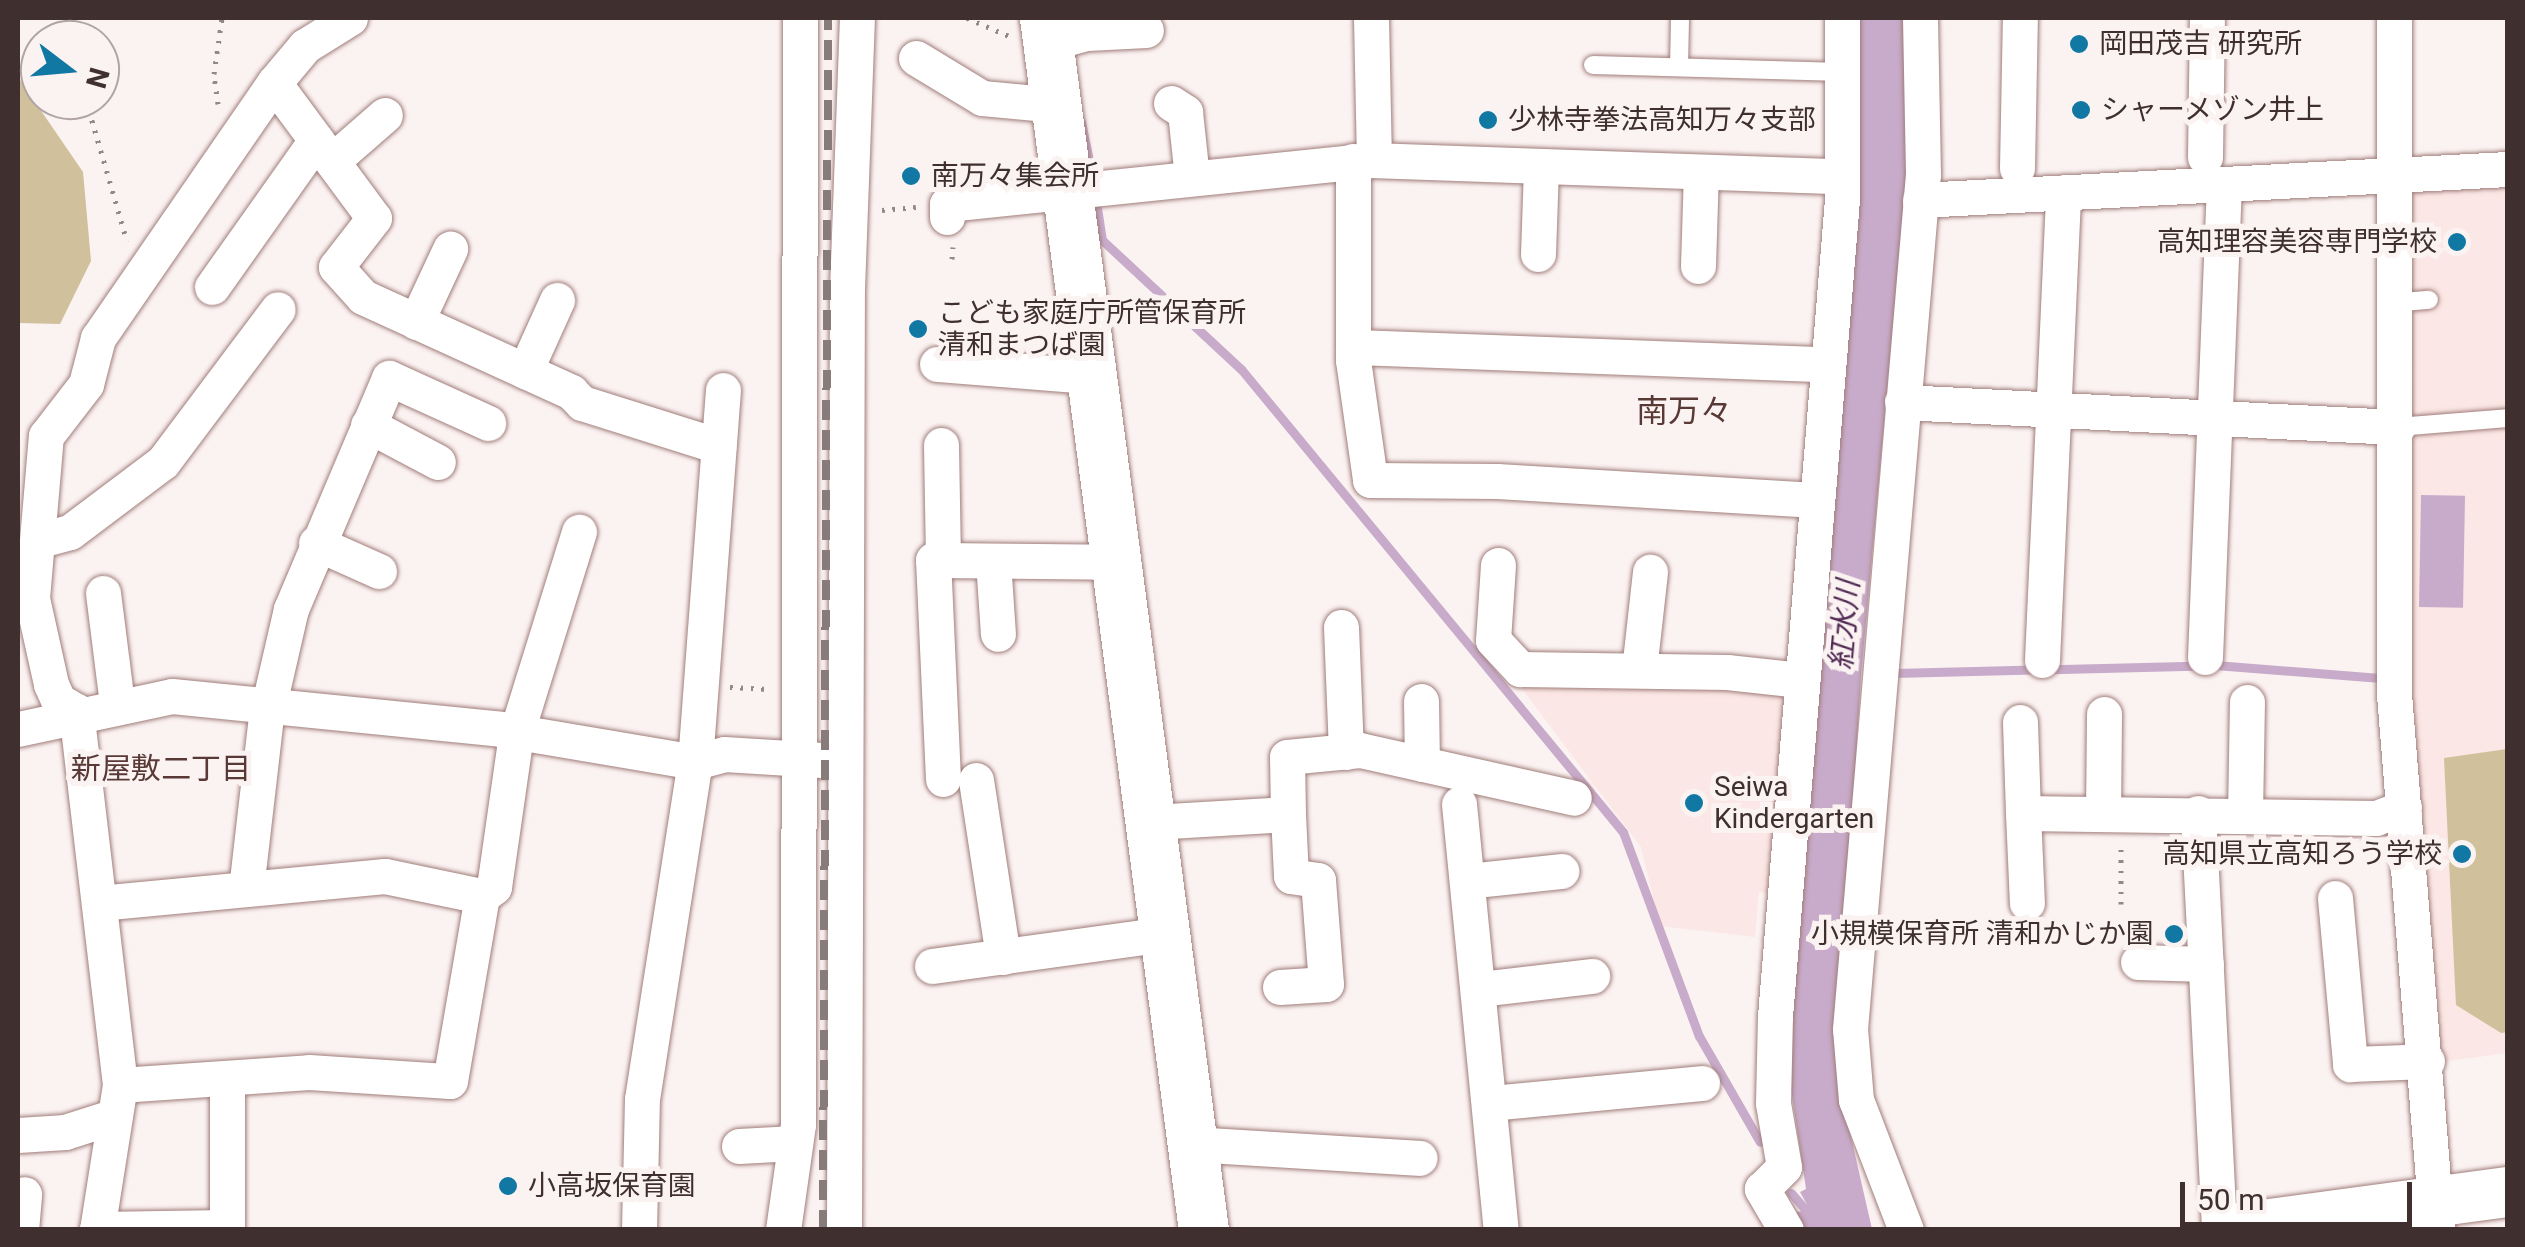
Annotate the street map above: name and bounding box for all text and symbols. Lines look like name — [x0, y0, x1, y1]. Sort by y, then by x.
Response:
north arrow — [20, 20, 120, 120]
place label: 岡田茂吉 研究所 — [2099, 27, 2302, 61]
marker: 岡田茂吉 研究所 — [2068, 33, 2090, 55]
text: N — [79, 64, 116, 92]
place label: シャーメゾン井上 — [2101, 93, 2325, 127]
marker: シャーメゾン井上 — [2070, 99, 2092, 121]
place label: 少林寺拳法高知万々支部 — [1508, 103, 1816, 137]
marker: 少林寺拳法高知万々支部 — [1477, 109, 1499, 131]
place label: 南万々集会所 — [931, 159, 1099, 193]
marker: 南万々集会所 — [900, 165, 922, 187]
place label: 高知理容美容専門学校 — [2157, 225, 2437, 259]
marker: 高知理容美容専門学校 — [2446, 231, 2468, 253]
place label: こども家庭庁所管保育所 清和まつば園 — [938, 296, 1246, 362]
marker: こども家庭庁所管保育所 清和まつば園 — [907, 318, 929, 340]
district label: 南万々 — [1636, 392, 1732, 430]
water label: 紅水川 — [1823, 579, 1867, 671]
district label: 新屋敷二丁目 — [71, 751, 251, 787]
place label: Seiwa Kindergarten — [1714, 770, 1874, 836]
marker: Seiwa Kindergarten — [1683, 792, 1705, 814]
place label: 高知県立高知ろう学校 — [2162, 837, 2442, 871]
marker: 高知県立高知ろう学校 — [2451, 843, 2473, 865]
place label: 小規模保育所 清和かじか園 — [1811, 917, 2154, 951]
marker: 小規模保育所 清和かじか園 — [2163, 923, 2185, 945]
scale bar — [2185, 1162, 2418, 1224]
place label: 小高坂保育園 — [528, 1169, 696, 1203]
marker: 小高坂保育園 — [497, 1175, 519, 1197]
text: 50 m — [2197, 1182, 2264, 1217]

